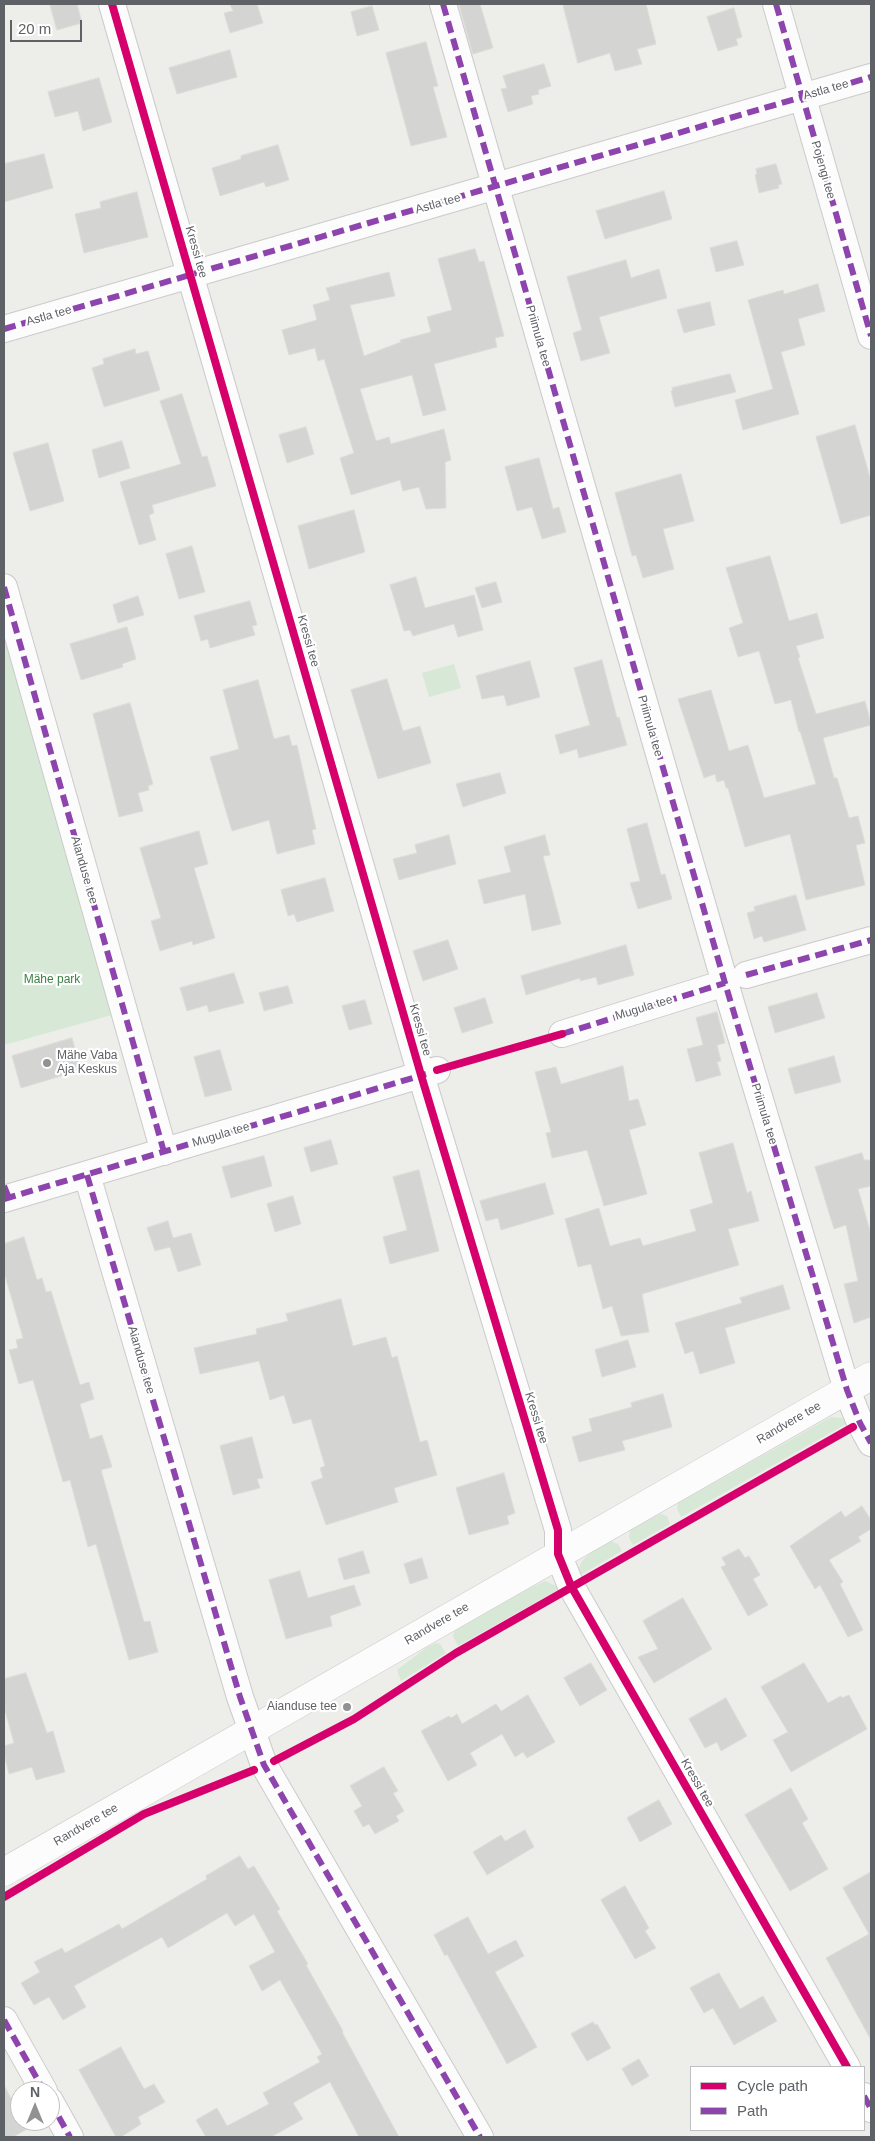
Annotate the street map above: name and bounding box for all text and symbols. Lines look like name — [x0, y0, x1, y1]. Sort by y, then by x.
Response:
scale bar — [12, 10, 85, 42]
text: 20 m — [18, 20, 51, 37]
street label: Astla tee — [802, 77, 850, 103]
street label: Pojengi tee — [808, 139, 838, 201]
street label: Astla tee — [414, 191, 462, 217]
street label: Kressi tee — [182, 224, 210, 280]
street label: Astla tee — [25, 303, 73, 329]
street label: Priimula tee — [522, 304, 554, 368]
street label: Kressi tee — [294, 613, 322, 669]
street label: Priimula tee — [634, 694, 666, 758]
street label: Aianduse tee — [67, 834, 101, 906]
park label: Mähe park — [24, 973, 80, 987]
street label: Mugula tee — [614, 992, 674, 1024]
street label: Kressi tee — [406, 1002, 434, 1058]
place label: Mähe Vaba Aja Keskus — [57, 1049, 117, 1077]
marker: Mähe Vaba Aja Keskus — [41, 1057, 53, 1069]
street label: Priimula tee — [748, 1082, 780, 1146]
street label: Mugula tee — [191, 1119, 251, 1151]
street label: Aianduse tee — [124, 1324, 158, 1396]
street label: Kressi tee — [521, 1390, 551, 1446]
street label: Randvere tee — [754, 1399, 824, 1447]
street label: Randvere tee — [402, 1600, 472, 1648]
place label: Aianduse tee — [267, 1700, 337, 1714]
marker: Aianduse tee — [341, 1701, 353, 1713]
street label: Kressi tee — [677, 1756, 717, 1810]
street label: Randvere tee — [51, 1801, 121, 1849]
legend — [690, 2066, 865, 2131]
text: Cycle path — [737, 2077, 808, 2094]
north arrow — [10, 2081, 60, 2131]
text: N — [30, 2084, 40, 2100]
text: Path — [737, 2102, 768, 2119]

